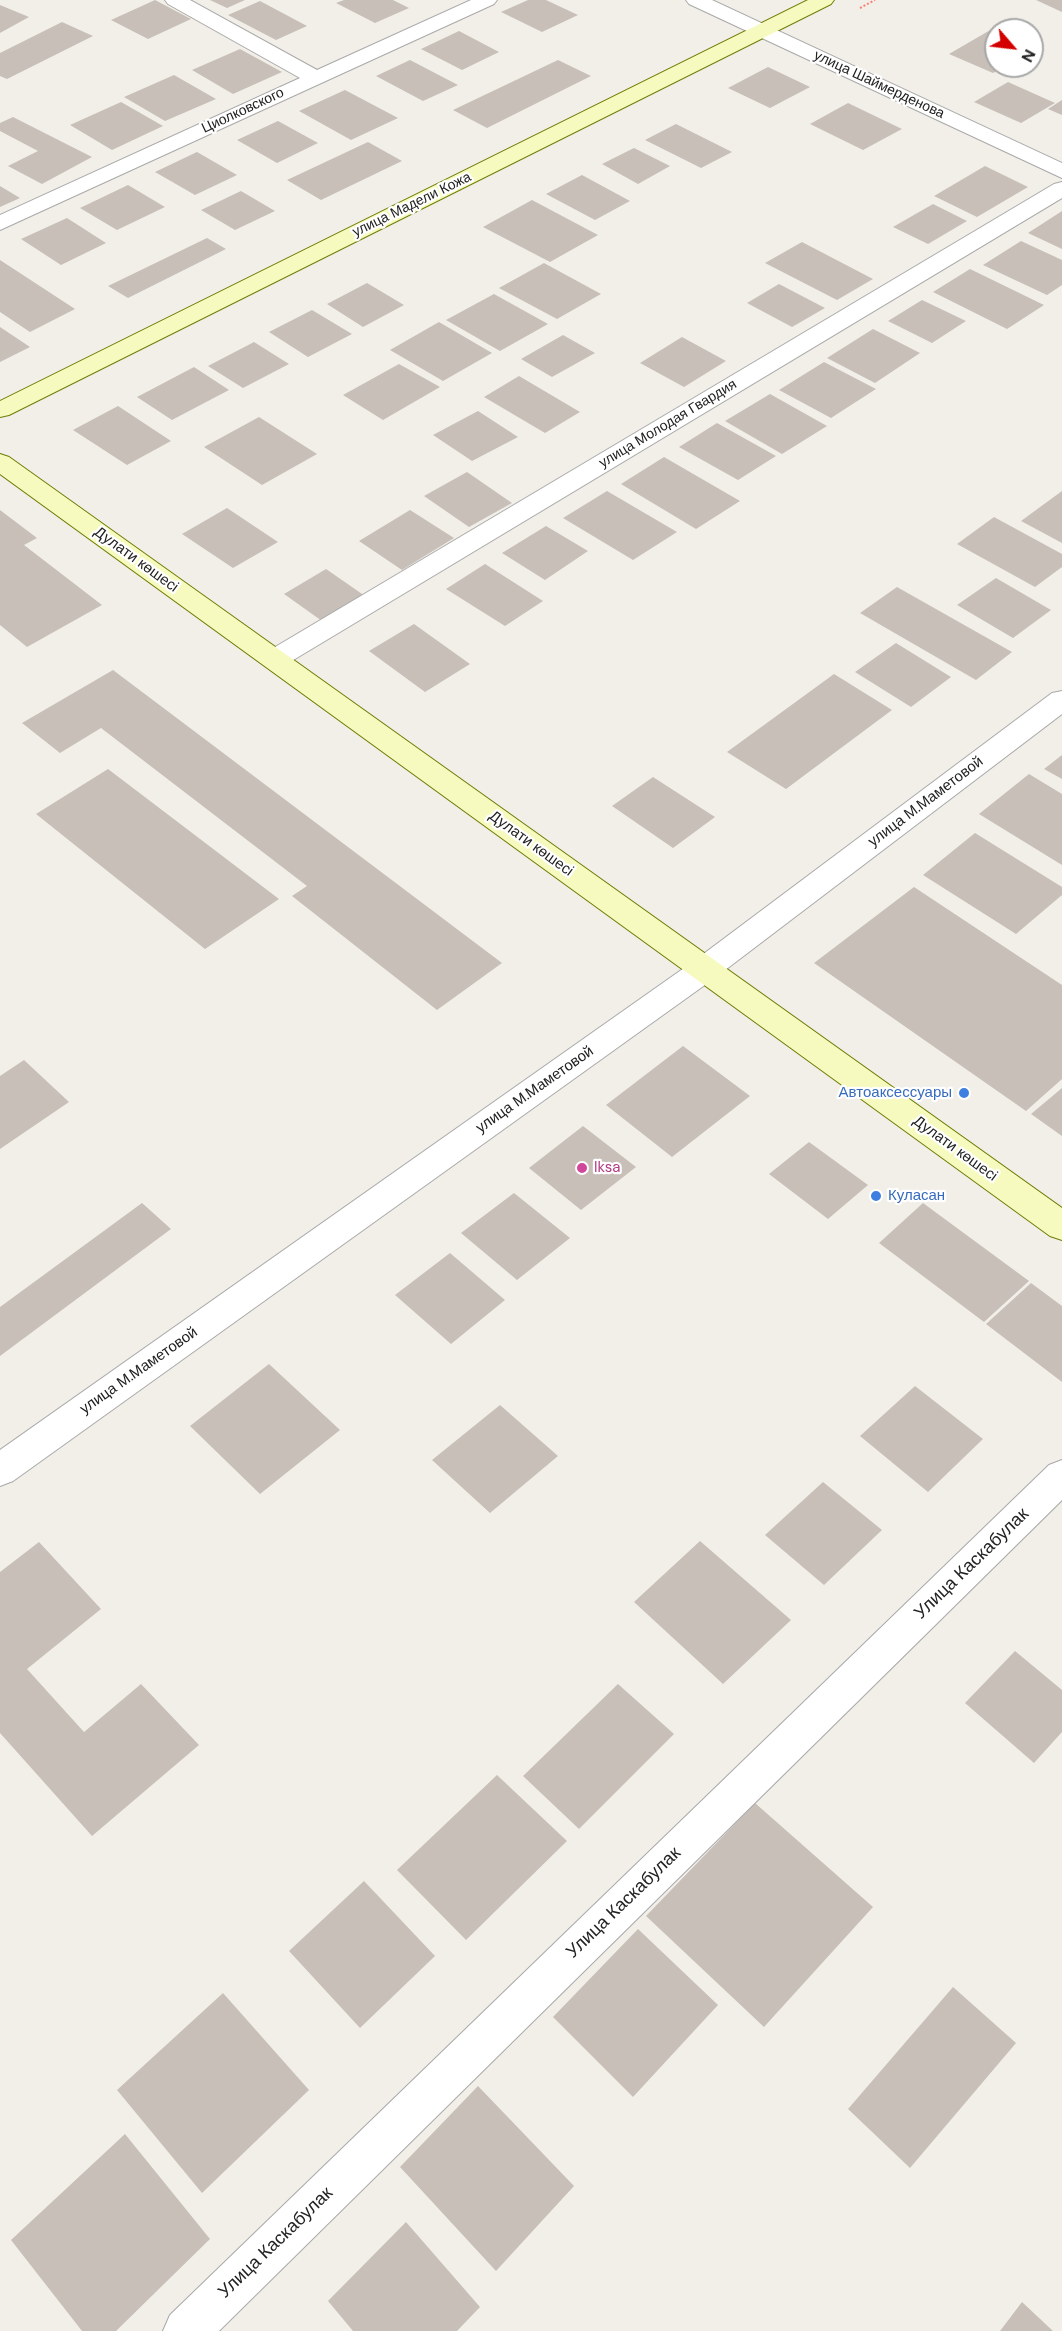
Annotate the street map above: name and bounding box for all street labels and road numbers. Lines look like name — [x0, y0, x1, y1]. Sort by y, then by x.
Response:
street label: улица Шаймерденова — [811, 47, 947, 123]
street label: Циолковского — [199, 85, 287, 137]
street label: улица Мадели Кожа — [350, 169, 474, 241]
street label: улица Молодая Гвардия — [596, 376, 740, 472]
street label: Дулати көшесі — [90, 523, 182, 597]
street label: улица М.Маметовой — [865, 753, 987, 851]
street label: Дулати көшесі — [485, 807, 577, 881]
street label: улица М.Маметовой — [473, 1043, 597, 1137]
street label: Дулати көшесі — [909, 1112, 1001, 1186]
street label: улица М.Маметовой — [77, 1324, 201, 1418]
street label: Улица Каскабулак — [910, 1504, 1034, 1624]
street label: Улица Каскабулак — [562, 1843, 686, 1963]
street label: Улица Каскабулак — [214, 2183, 338, 2303]

